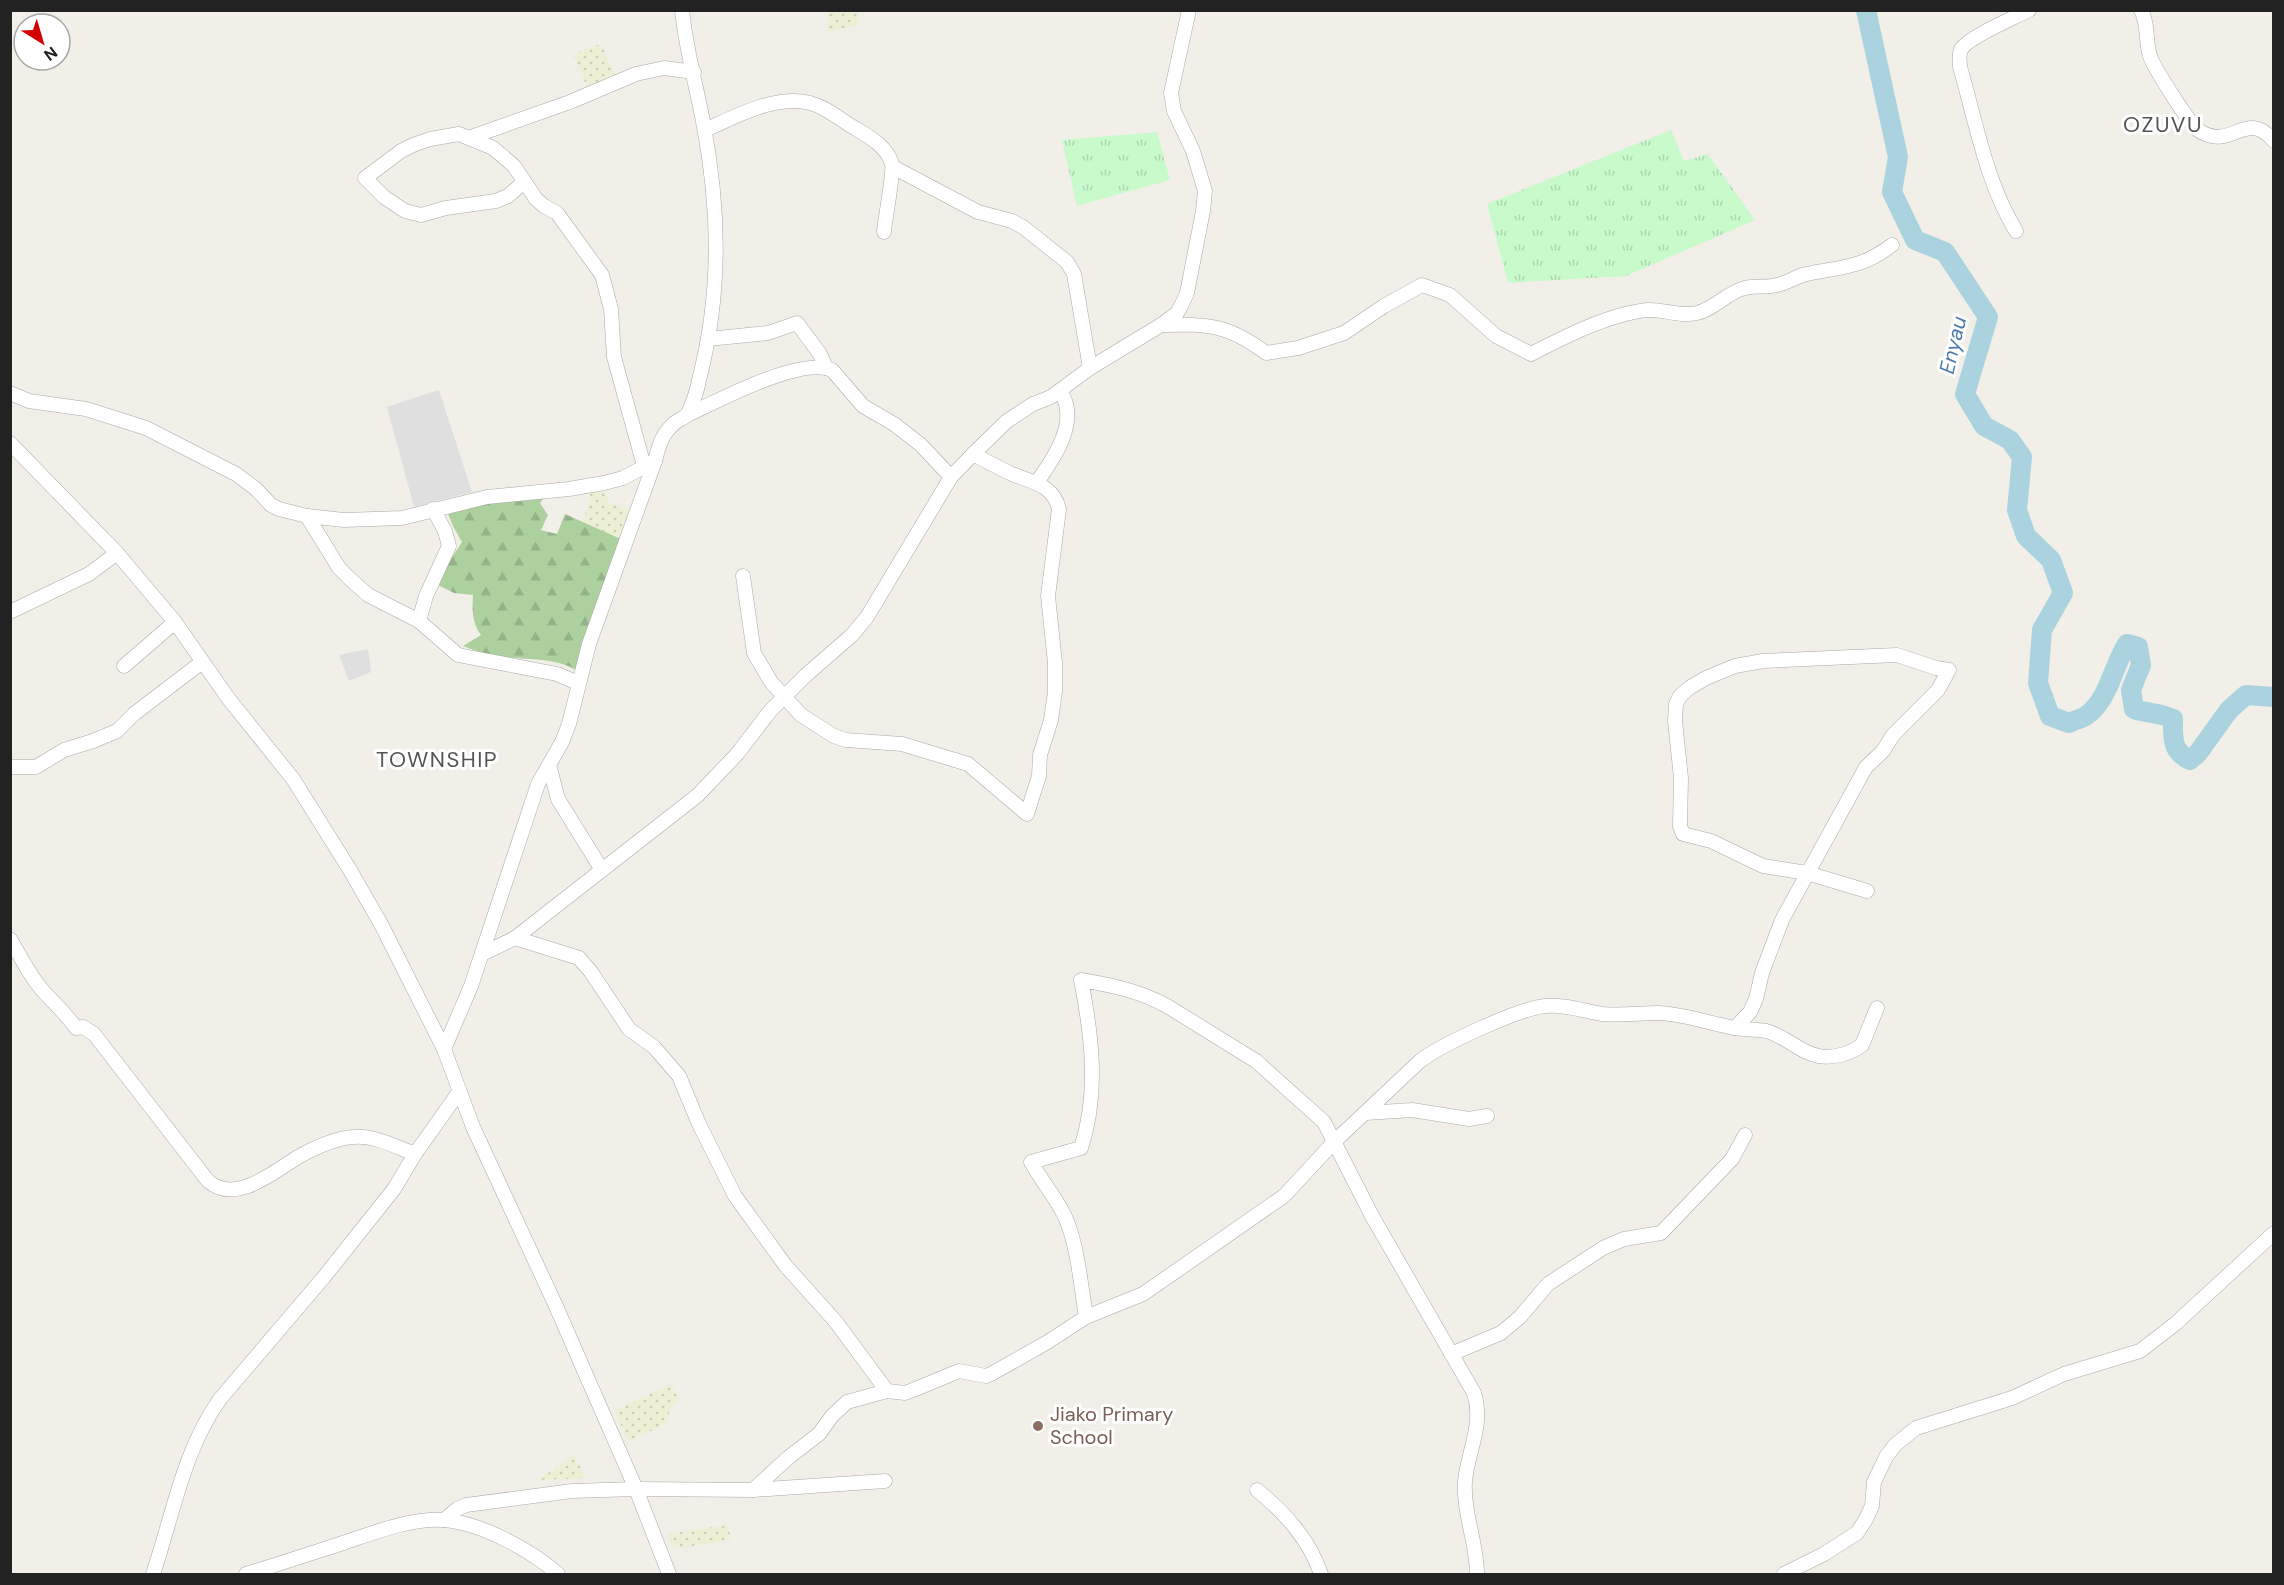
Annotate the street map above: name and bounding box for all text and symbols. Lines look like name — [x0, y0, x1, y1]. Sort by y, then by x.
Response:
north arrow — [12, 12, 72, 72]
text: N — [40, 42, 62, 65]
district label: OZUVU — [2123, 110, 2203, 139]
water label: Enyau — [1933, 314, 1973, 376]
district label: TOWNSHIP — [376, 745, 498, 774]
place label: Jiako Primary School — [1050, 1401, 1173, 1450]
marker: Jiako Primary School — [1031, 1419, 1045, 1433]

